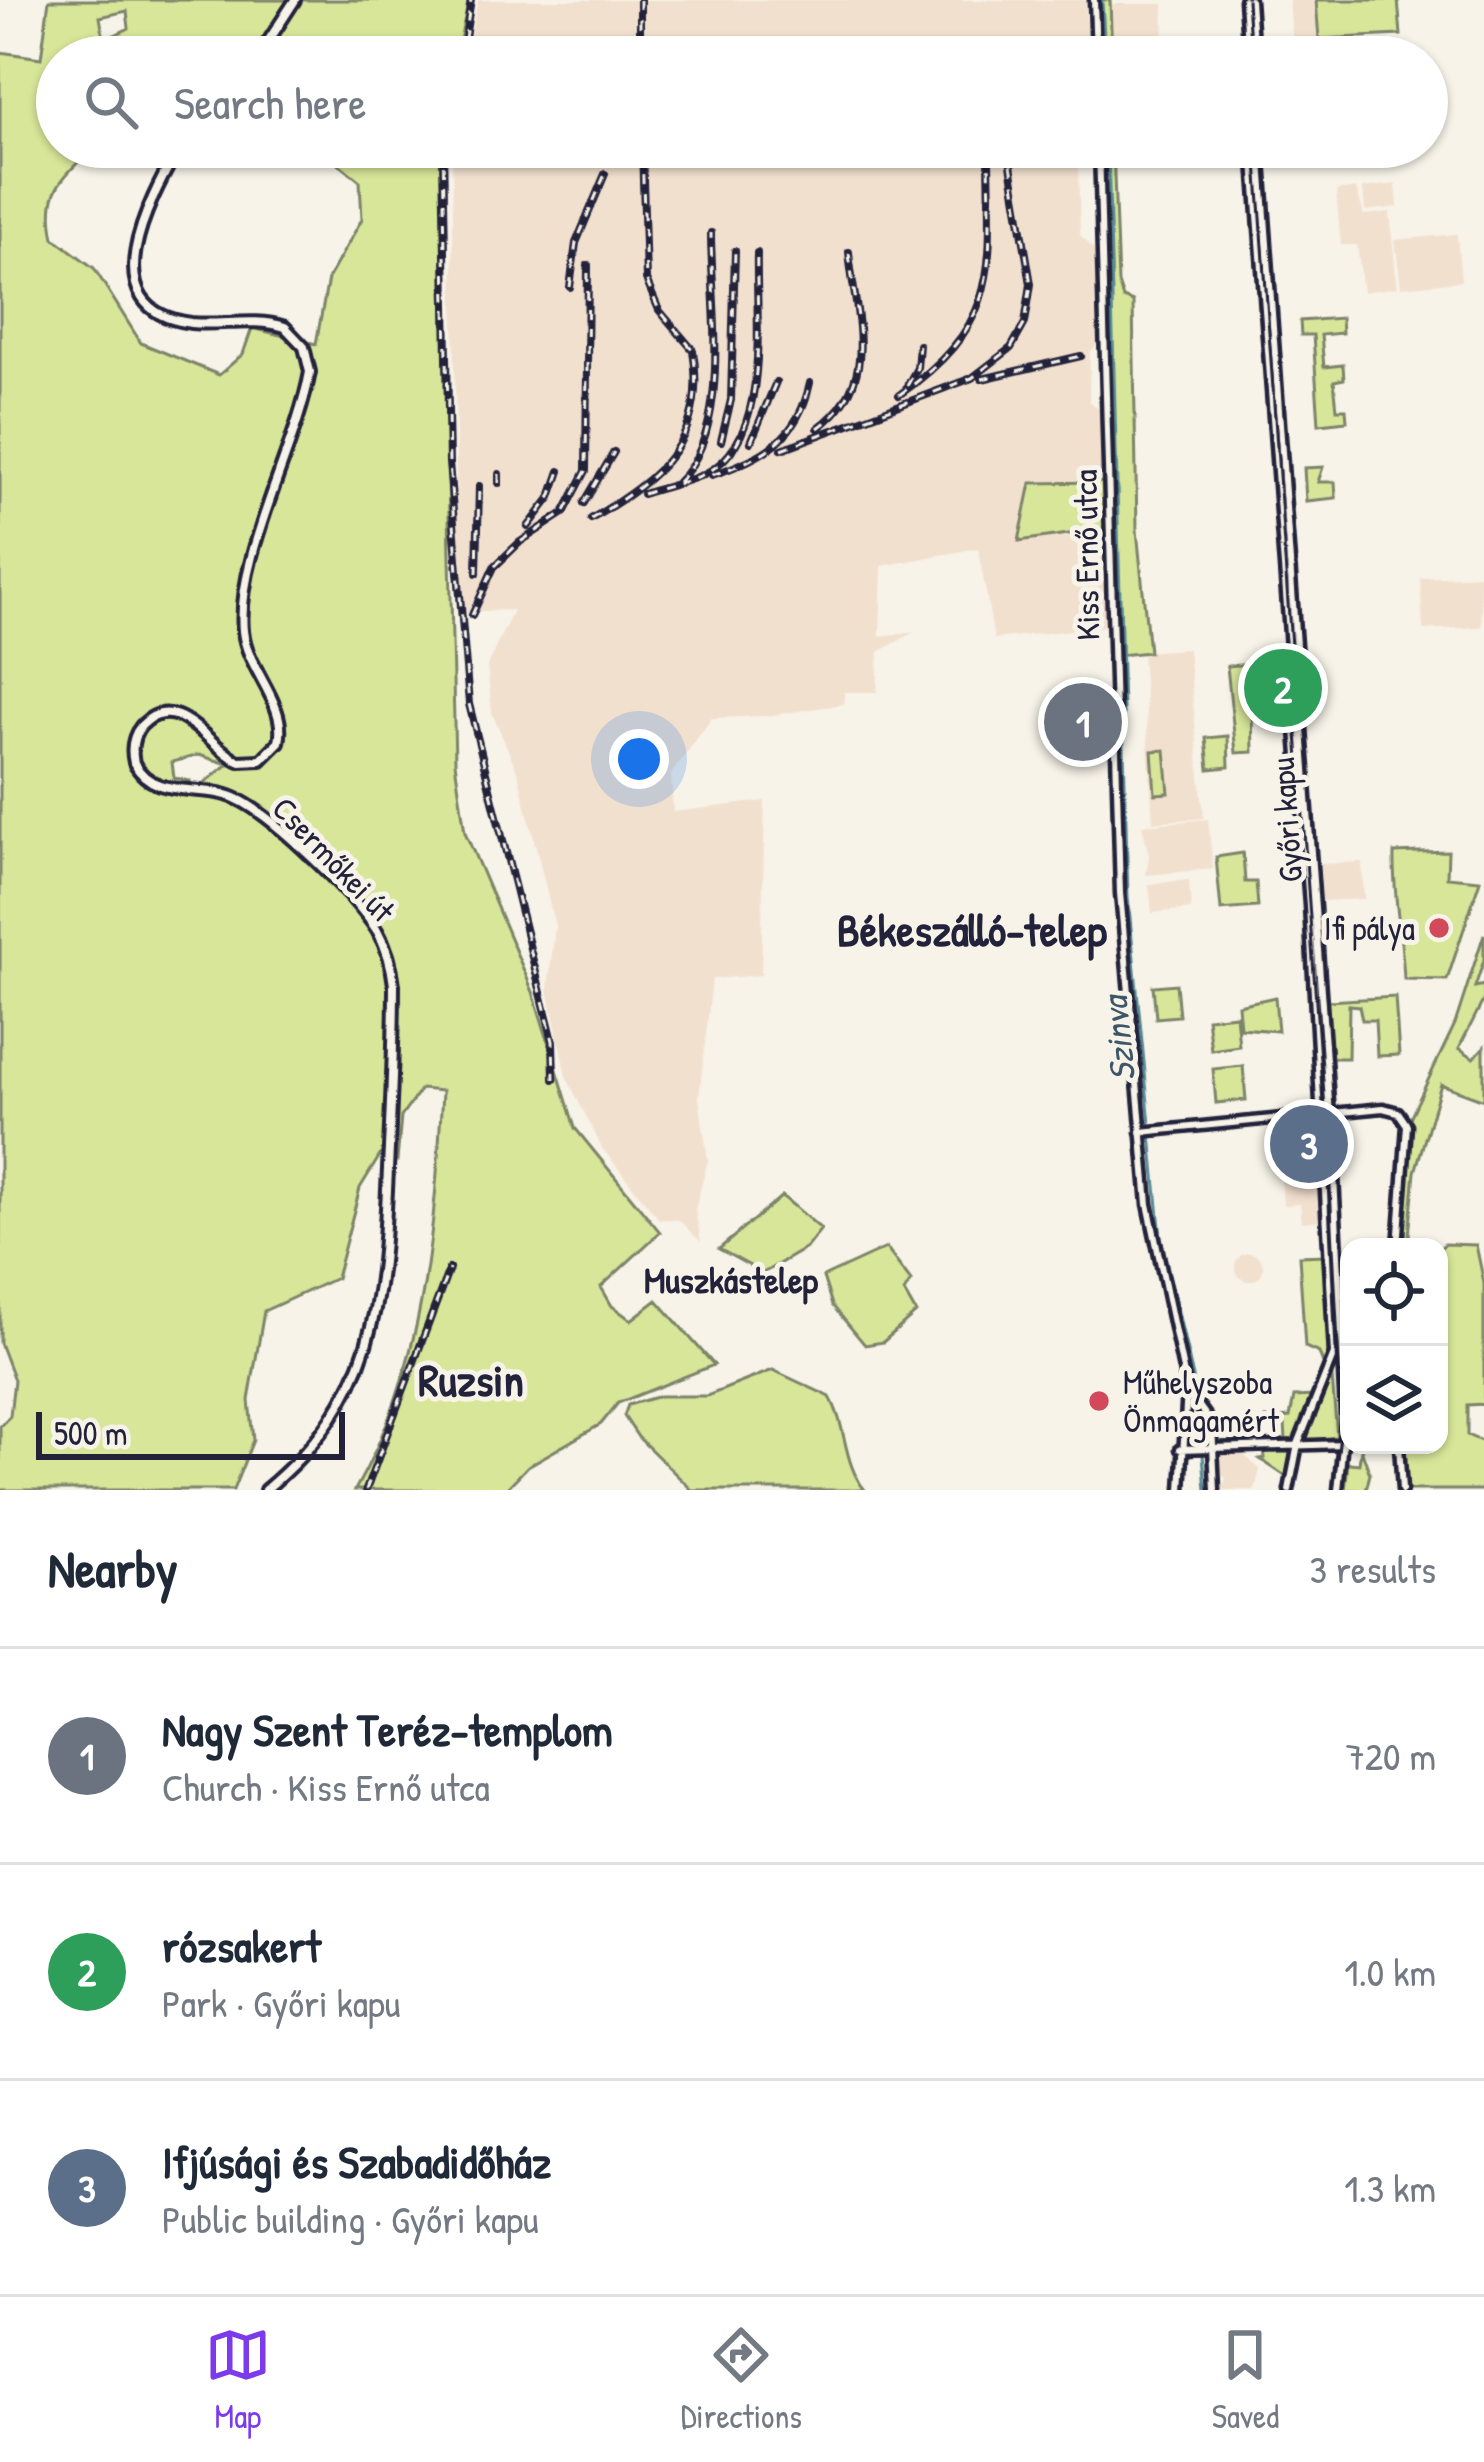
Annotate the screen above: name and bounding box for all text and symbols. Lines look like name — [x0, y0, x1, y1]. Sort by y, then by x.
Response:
search box — [36, 36, 1448, 168]
icon: search — [78, 69, 144, 135]
text: Search here — [174, 72, 366, 133]
street label: Kiss Ernő utca — [1063, 469, 1109, 641]
pin: 2 — [1244, 643, 1322, 733]
pin: 1 — [1044, 677, 1122, 767]
your location — [609, 729, 669, 789]
street label: Győri kapu — [1260, 756, 1313, 884]
street label: Csermőkei út — [263, 787, 405, 932]
district label: Békeszálló-telep — [837, 899, 1108, 961]
place label: Ifi pálya — [1324, 906, 1415, 951]
marker: Ifi pálya — [1426, 915, 1452, 941]
water label: Szinva — [1088, 990, 1146, 1084]
pin: 3 — [1270, 1099, 1348, 1189]
map controls — [1340, 1238, 1448, 1454]
button: locate — [1340, 1238, 1448, 1346]
district label: Muszkástelep — [644, 1255, 819, 1305]
button: layers — [1340, 1346, 1448, 1454]
district label: Ruzsin — [418, 1349, 524, 1410]
place label: Műhelyszoba Önmagamért — [1123, 1360, 1280, 1443]
marker: Műhelyszoba Önmagamért — [1086, 1388, 1112, 1414]
scale bar — [36, 1406, 345, 1459]
text: 500 m — [54, 1411, 128, 1455]
text: Nearby — [48, 1534, 178, 1603]
text: 3 results — [1310, 1542, 1436, 1595]
text: Nagy Szent Teréz-templom — [162, 1699, 613, 1760]
text: 1 — [80, 1729, 94, 1782]
text: 720 m — [1345, 1729, 1436, 1782]
text: Church · Kiss Ernő utca — [162, 1760, 490, 1813]
text: rózsakert — [162, 1915, 321, 1976]
text: 2 — [78, 1945, 96, 1998]
text: 1.0 km — [1344, 1945, 1436, 1998]
text: Park · Győri kapu — [162, 1976, 400, 2029]
text: Ifjúsági és Szabadidőház — [162, 2131, 551, 2192]
text: 3 — [78, 2161, 96, 2214]
text: 1.3 km — [1344, 2161, 1436, 2214]
text: Public building · Győri kapu — [162, 2192, 539, 2245]
tab: Map — [205, 2322, 271, 2438]
tab: Directions — [681, 2322, 802, 2438]
tab: Saved — [1212, 2322, 1279, 2438]

